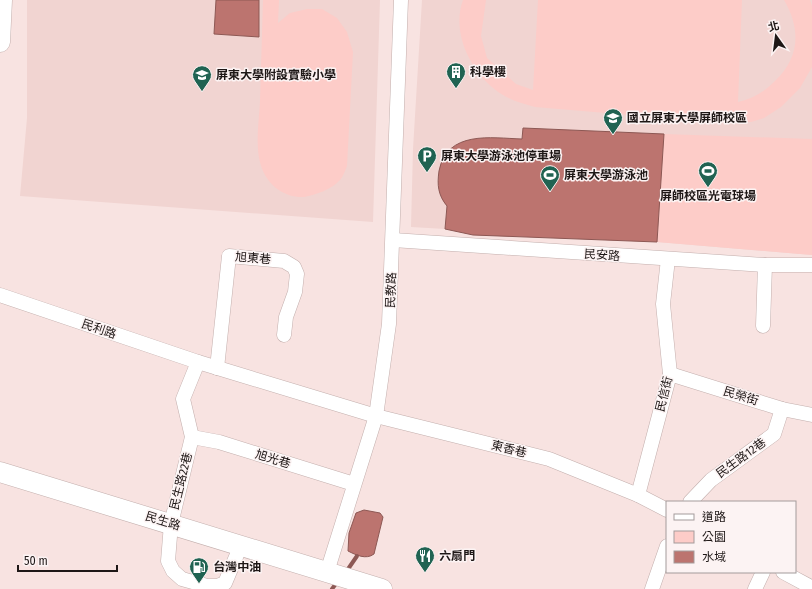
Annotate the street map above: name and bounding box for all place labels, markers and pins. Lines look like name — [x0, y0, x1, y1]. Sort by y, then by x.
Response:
building icon: 科學樓 — [445, 61, 467, 89]
school or university icon: 屏東大學附設實驗小學 — [191, 64, 213, 92]
place label: 科學樓 — [470, 65, 506, 79]
place label: 屏東大學附設實驗小學 — [216, 68, 336, 82]
school or university icon: 國立屏東大學屏師校區 — [602, 107, 624, 135]
place label: 國立屏東大學屏師校區 — [627, 111, 747, 125]
parking icon: 屏東大學游泳池停車場 — [416, 145, 438, 173]
place label: 屏東大學游泳池停車場 — [441, 149, 561, 163]
sports icon: 屏師校區光電球場 — [697, 160, 719, 188]
sports icon: 屏東大學游泳池 — [539, 164, 561, 192]
place label: 屏東大學游泳池 — [564, 168, 648, 182]
place label: 屏師校區光電球場 — [660, 189, 756, 203]
restaurant icon: 六扇門 — [414, 545, 436, 573]
place label: 六扇門 — [439, 549, 475, 563]
fuel station icon: 台灣中油 — [188, 556, 210, 584]
place label: 台灣中油 — [213, 560, 261, 574]

